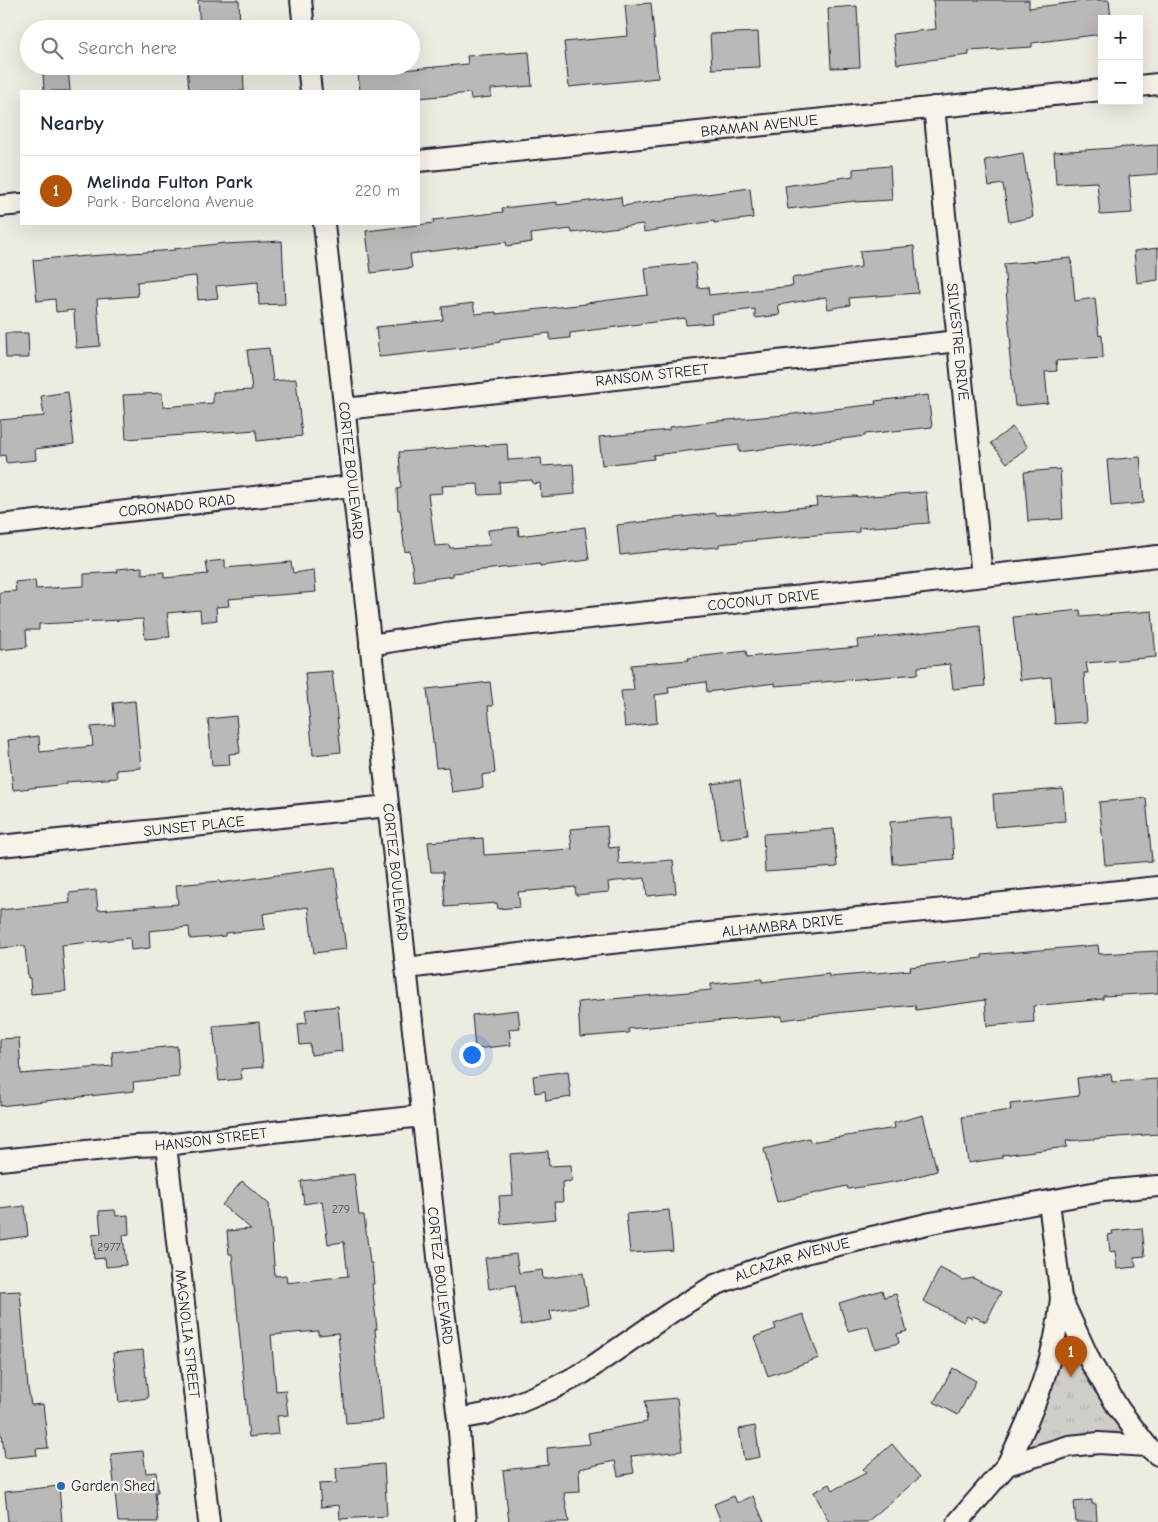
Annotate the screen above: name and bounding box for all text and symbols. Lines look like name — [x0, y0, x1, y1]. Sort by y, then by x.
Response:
map controls — [1098, 15, 1143, 105]
button: + — [1098, 15, 1143, 60]
search box — [20, 20, 420, 75]
icon: search — [38, 34, 66, 62]
text: Search here — [78, 37, 177, 59]
button: − — [1098, 60, 1143, 105]
text: Nearby — [40, 111, 104, 135]
street label: BRAMAN AVENUE — [700, 111, 819, 141]
text: Melinda Fulton Park — [87, 171, 253, 193]
text: 1 — [53, 182, 59, 200]
text: 220 m — [355, 182, 400, 200]
text: Park · Barcelona Avenue — [87, 193, 254, 211]
street label: SILVESTRE DRIVE — [943, 282, 973, 401]
street label: RANSOM STREET — [594, 360, 710, 390]
street label: CORTEZ BOULEVARD — [335, 401, 368, 540]
street label: CORONADO ROAD — [118, 490, 236, 521]
street label: COCONUT DRIVE — [707, 585, 820, 615]
street label: CORTEZ BOULEVARD — [379, 802, 412, 942]
street label: SUNSET PLACE — [143, 812, 245, 840]
street label: ALHAMBRA DRIVE — [721, 910, 844, 941]
your location — [459, 1042, 485, 1068]
street label: HANSON STREET — [154, 1124, 268, 1154]
house number: 279 — [332, 1202, 350, 1216]
street label: CORTEZ BOULEVARD — [424, 1206, 457, 1346]
street label: ALCAZAR AVENUE — [732, 1234, 852, 1286]
house number: 2977 — [97, 1240, 121, 1254]
street label: MAGNOLIA STREET — [171, 1268, 204, 1399]
pin: 1 — [1055, 1336, 1087, 1377]
place label: Garden Shed — [71, 1477, 156, 1495]
marker: Garden Shed — [55, 1480, 67, 1492]

